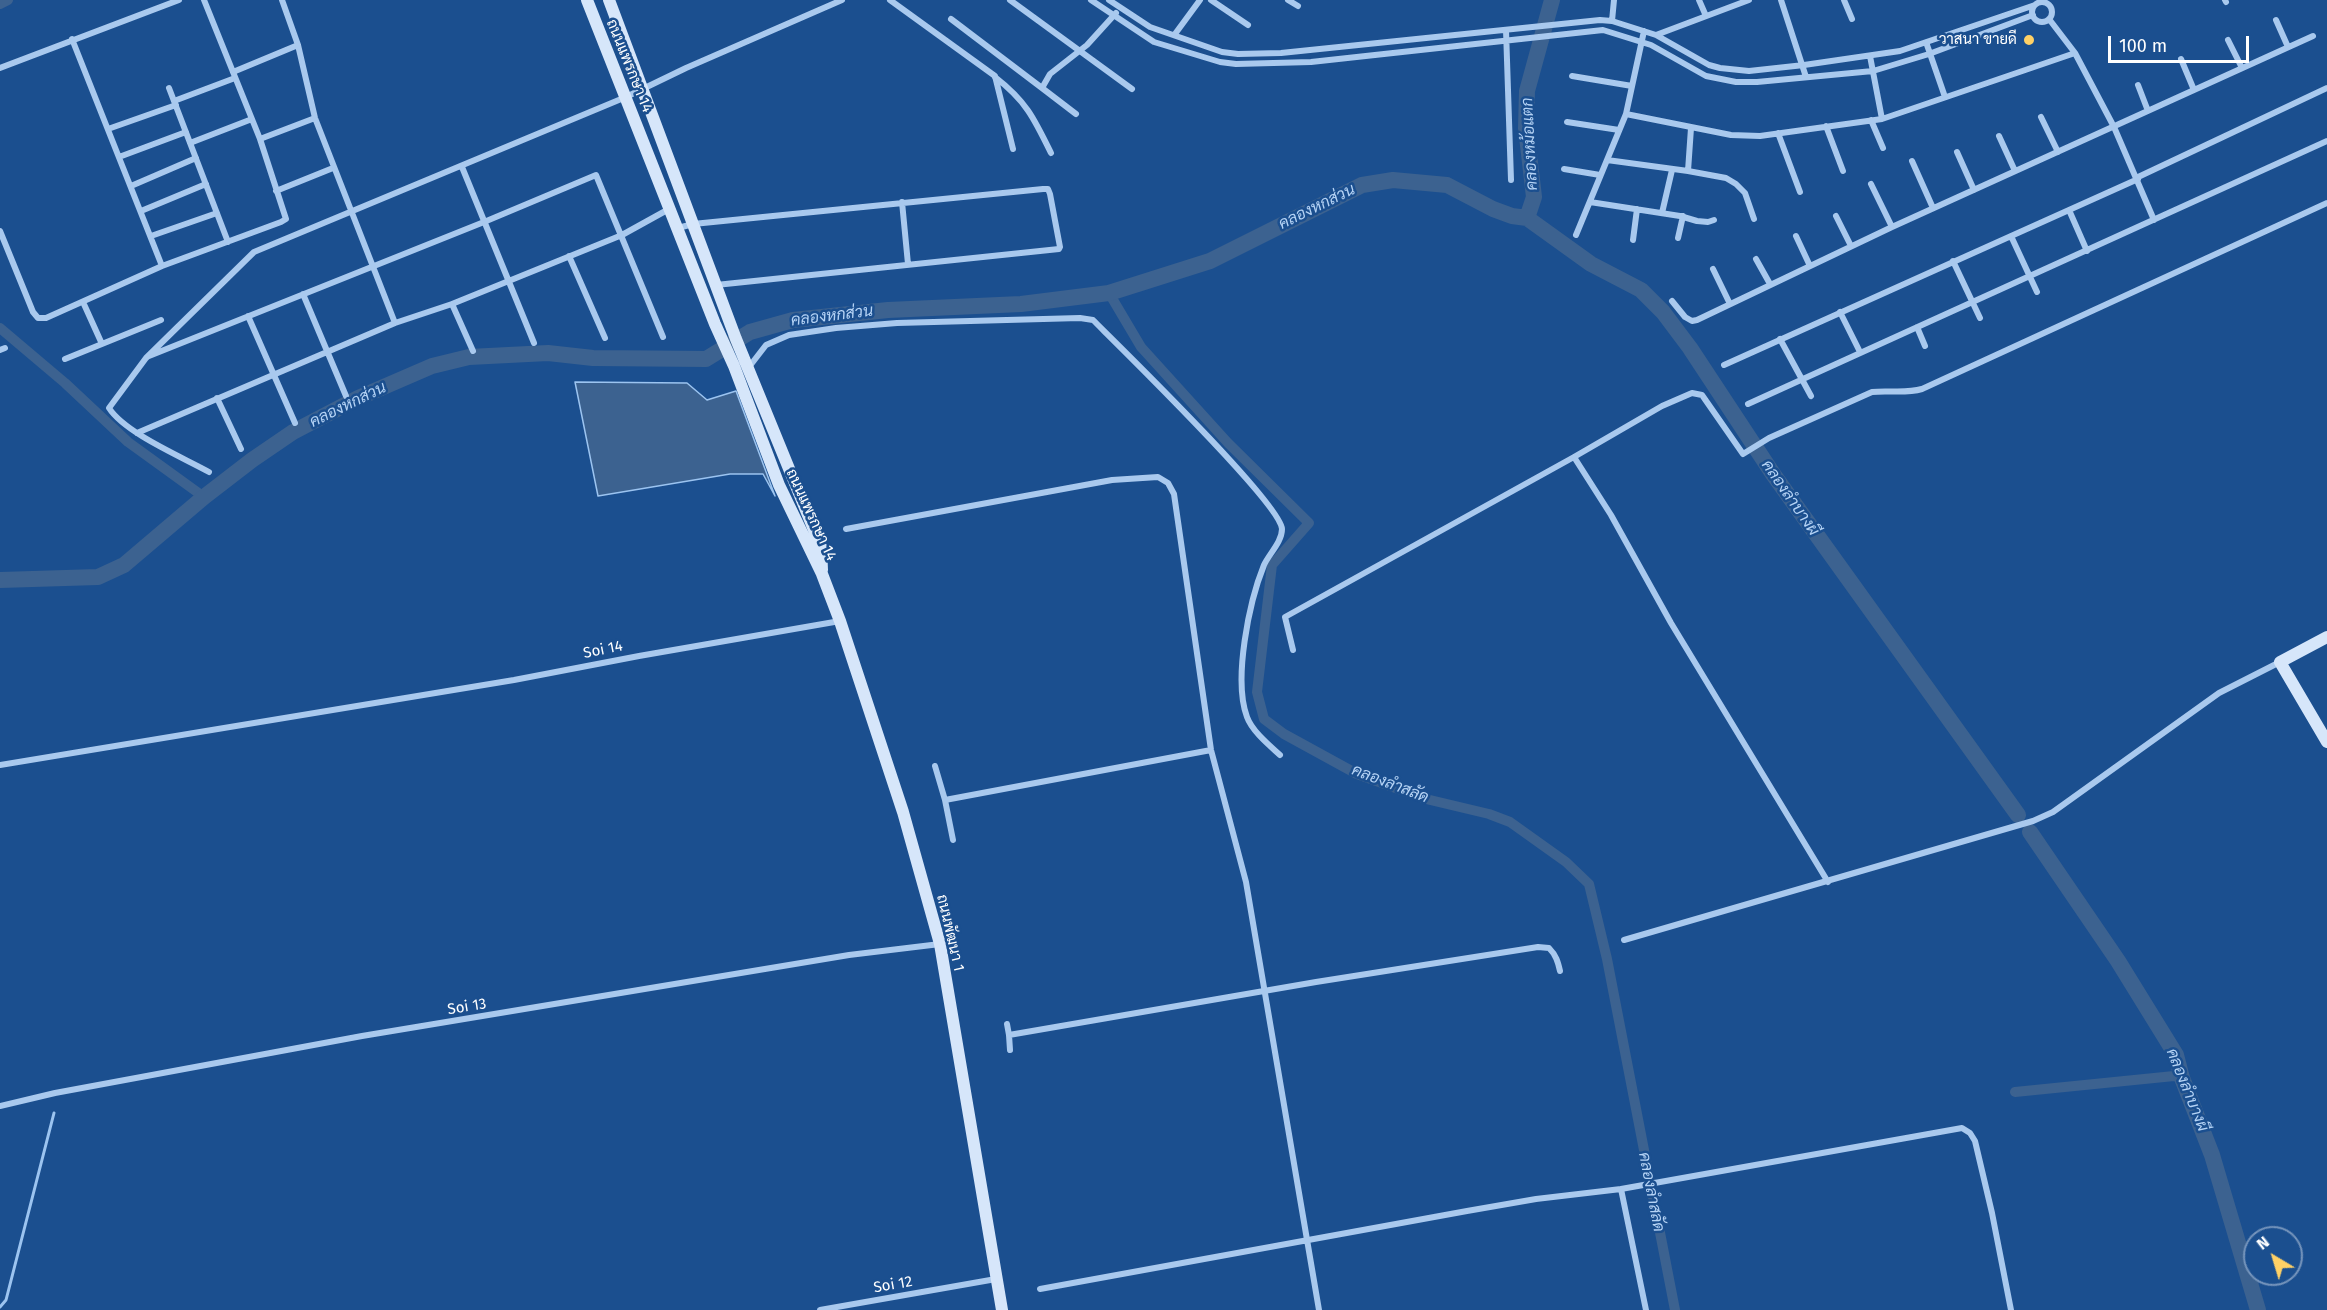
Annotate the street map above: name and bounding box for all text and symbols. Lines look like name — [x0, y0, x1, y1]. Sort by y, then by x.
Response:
street label: ถนนแพรกษา 14 — [602, 17, 656, 115]
scale bar — [2111, 24, 2252, 62]
place label: วาสนา ขายดี — [1939, 31, 2017, 49]
marker: วาสนา ขายดี — [2022, 33, 2036, 47]
text: 100 m — [2119, 35, 2167, 57]
water label: คลองหม้อแตก — [1518, 97, 1542, 191]
water label: คลองหกส่วน — [1276, 180, 1358, 234]
water label: คลองหกส่วน — [790, 301, 874, 331]
water label: คลองหกส่วน — [307, 378, 389, 432]
water label: คลองลำบางผี — [1757, 456, 1823, 540]
street label: ถนนแพรกษา 14 — [782, 466, 840, 564]
street label: Soi 14 — [582, 637, 624, 663]
water label: คลองลำสลัด — [1349, 761, 1431, 807]
street label: ถนนพัฒนา 1 — [932, 893, 968, 973]
street label: Soi 13 — [446, 995, 488, 1019]
water label: คลองลำบางผี — [2162, 1046, 2212, 1134]
water label: คลองลำสลัด — [1634, 1151, 1668, 1233]
north arrow — [2243, 1226, 2303, 1286]
text: N — [2253, 1232, 2273, 1254]
street label: Soi 12 — [872, 1273, 914, 1297]

